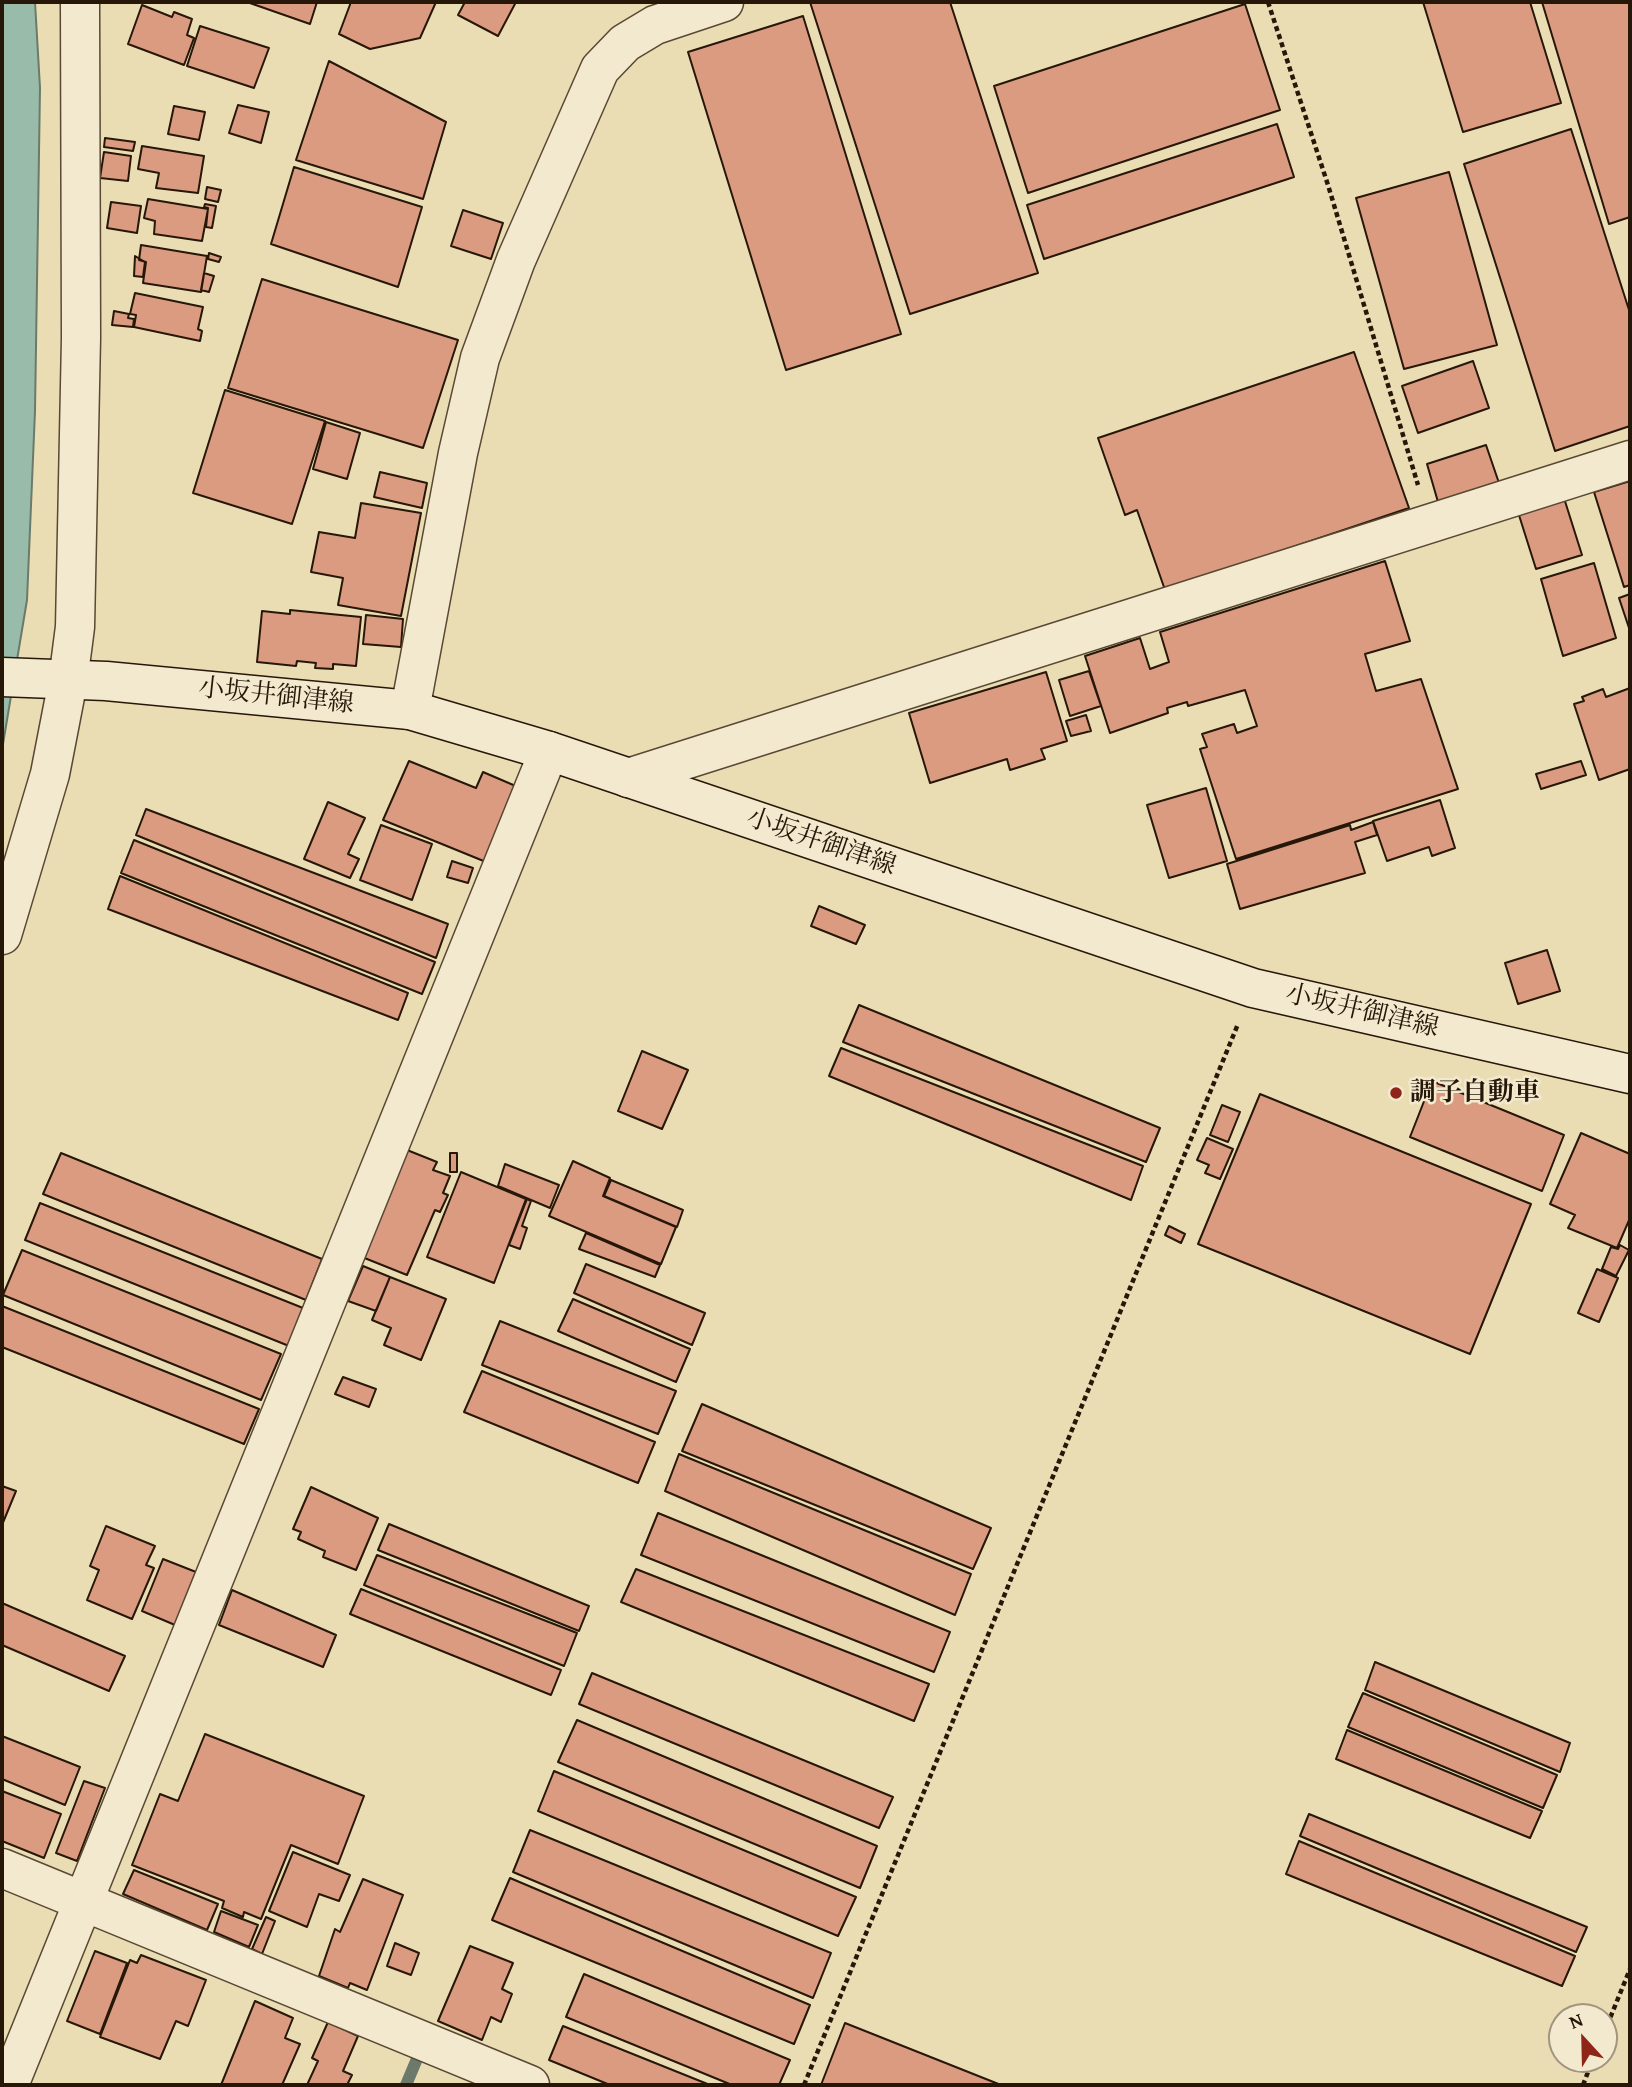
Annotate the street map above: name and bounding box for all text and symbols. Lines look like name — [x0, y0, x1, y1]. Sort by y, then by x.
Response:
street label: 小坂井御津線 — [197, 673, 355, 721]
street label: 小坂井御津線 — [742, 803, 900, 883]
street label: 小坂井御津線 — [1282, 979, 1442, 1045]
place label: 調子自動車 — [1410, 1077, 1540, 1109]
marker: 調子自動車 — [1388, 1085, 1404, 1101]
north arrow — [1548, 2003, 1618, 2073]
text: N — [1565, 2005, 1587, 2036]

